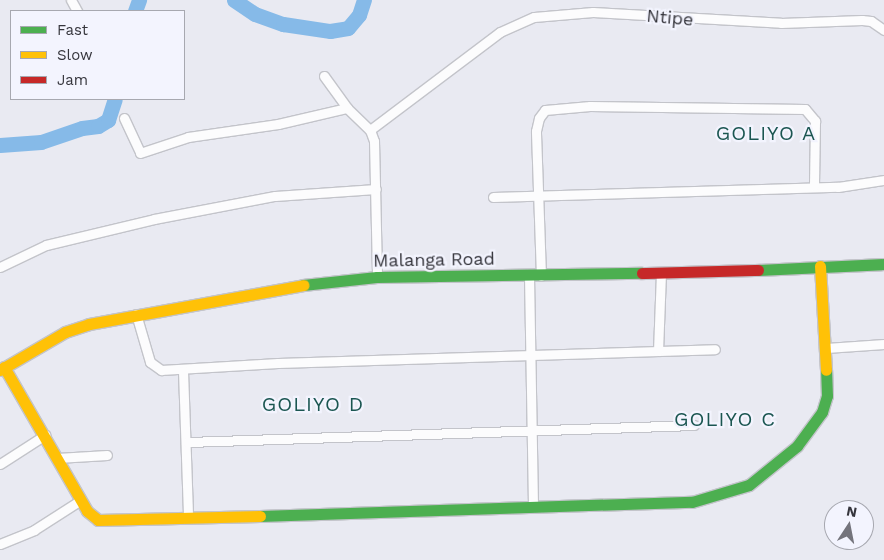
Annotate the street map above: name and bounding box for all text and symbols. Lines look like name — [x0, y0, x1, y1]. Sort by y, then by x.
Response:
street label: Ntipe — [646, 5, 694, 31]
legend — [10, 10, 185, 100]
text: Fast — [57, 21, 88, 39]
text: Slow — [57, 46, 93, 64]
text: Jam — [57, 71, 88, 89]
district label: GOLIYO A — [714, 121, 818, 145]
street label: Malanga Road — [373, 248, 495, 272]
district label: GOLIYO D — [261, 392, 365, 416]
district label: GOLIYO C — [673, 407, 777, 431]
north arrow — [824, 500, 874, 550]
text: N — [845, 502, 858, 520]

